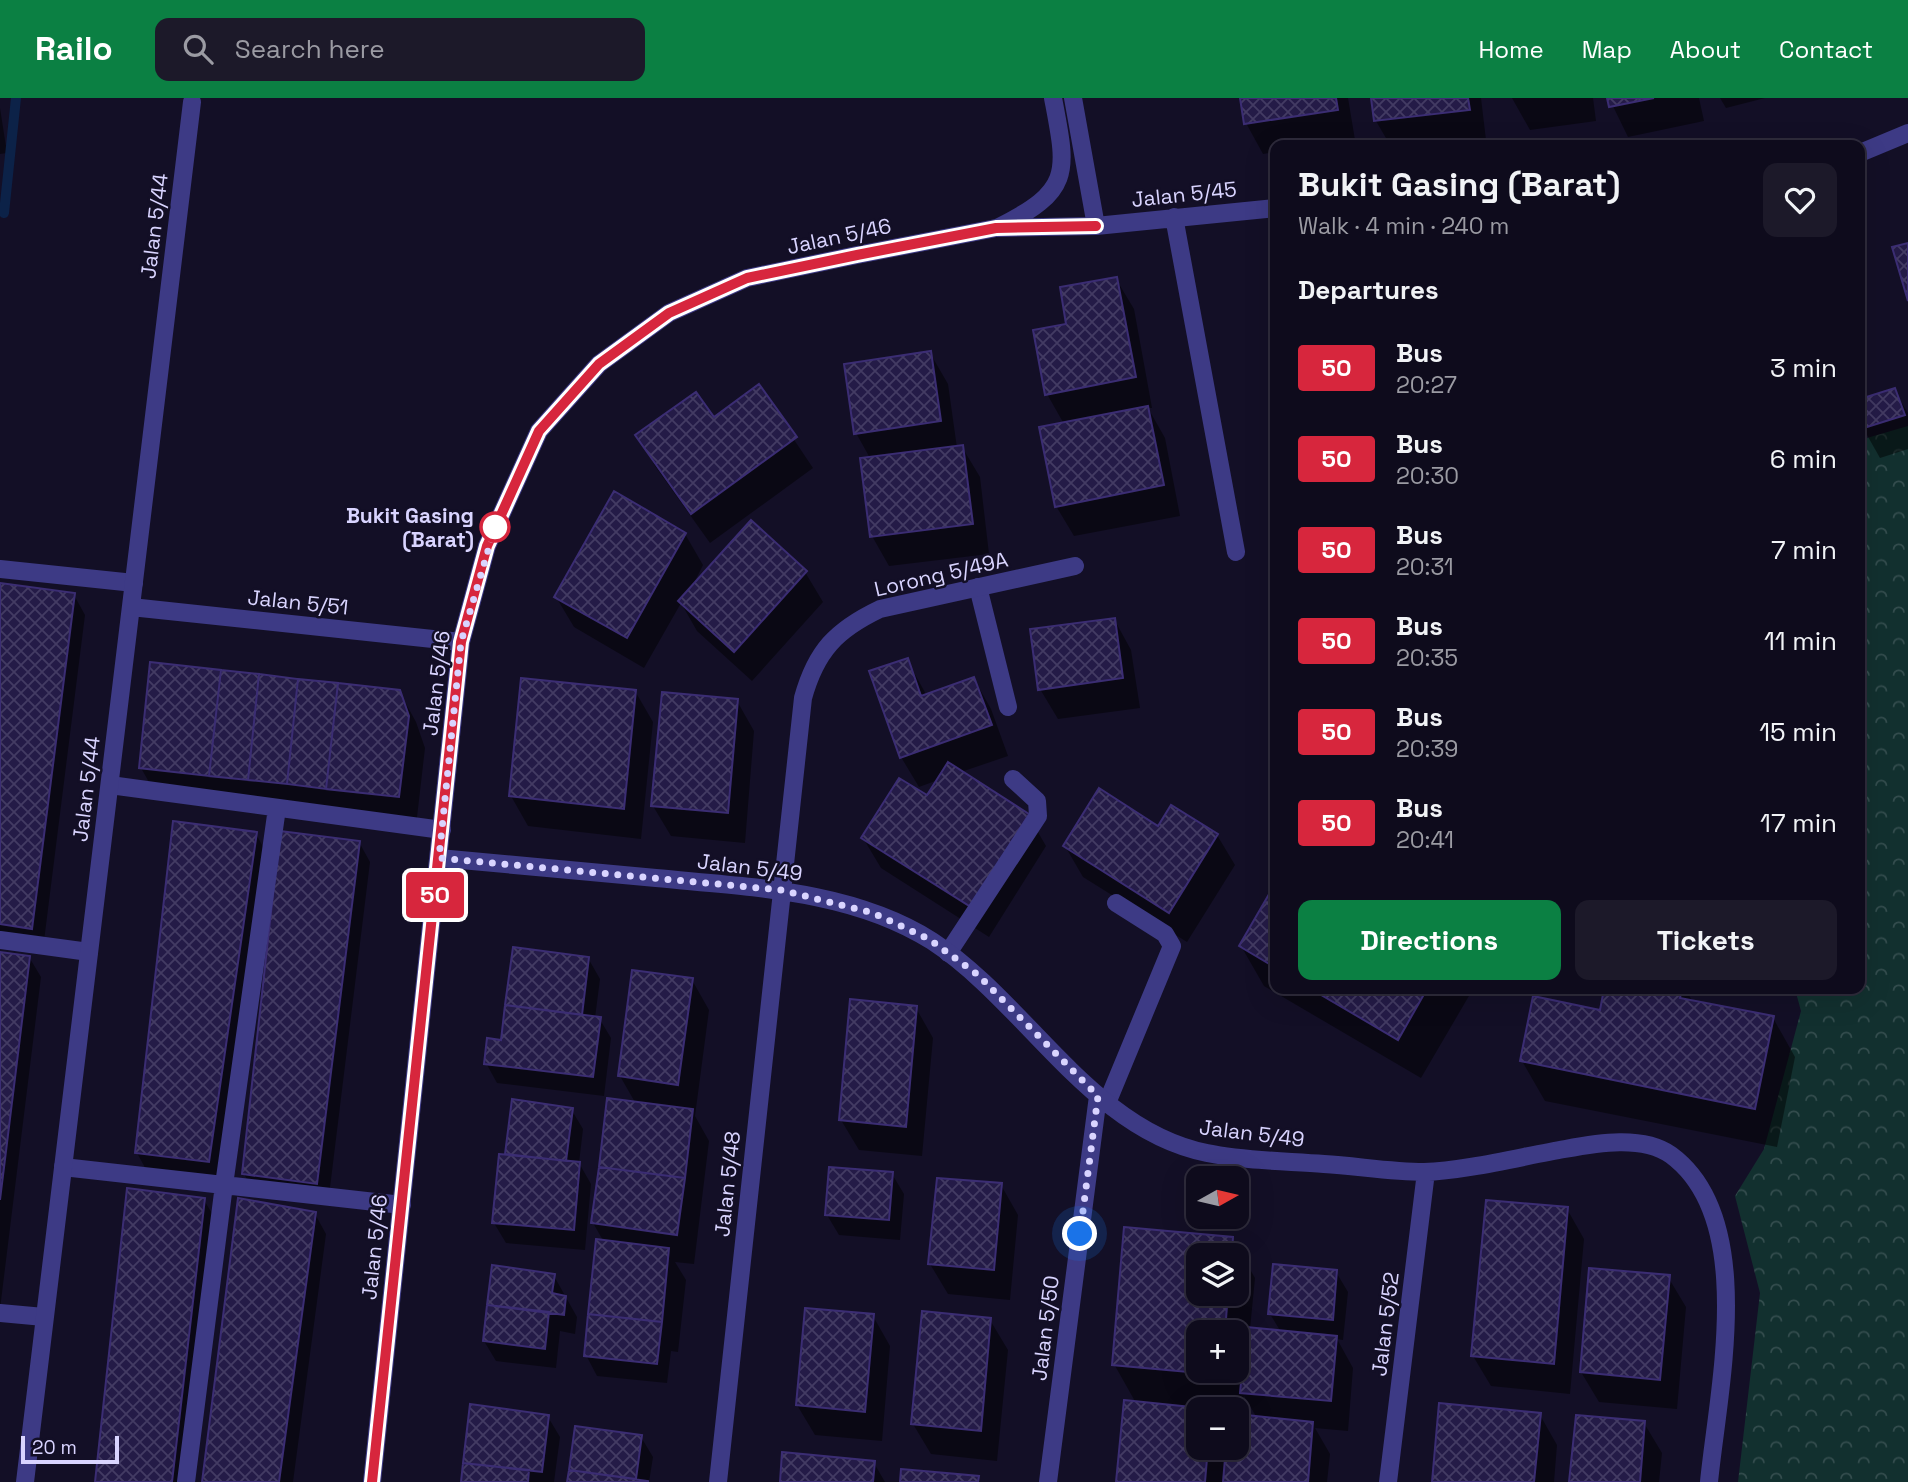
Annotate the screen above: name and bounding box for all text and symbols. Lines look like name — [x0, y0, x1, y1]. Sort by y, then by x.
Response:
search box — [155, 18, 645, 81]
text: Railo — [35, 28, 113, 70]
icon: search — [179, 30, 217, 68]
text: Search here — [235, 32, 385, 66]
text: Home — [1478, 34, 1544, 65]
text: Map — [1582, 34, 1632, 65]
text: About — [1670, 34, 1741, 65]
text: Contact — [1779, 34, 1873, 65]
button: heart — [1763, 163, 1837, 237]
text: Bukit Gasing (Barat) — [1298, 164, 1620, 206]
street label: Jalan 5/44 — [134, 172, 174, 280]
street label: Jalan 5/45 — [1130, 175, 1238, 213]
text: Walk · 4 min · 240 m — [1298, 211, 1509, 241]
street label: Jalan 5/46 — [784, 212, 894, 260]
text: Departures — [1298, 273, 1439, 307]
text: Bus — [1396, 336, 1443, 370]
text: 3 min — [1770, 351, 1837, 385]
text: 50 — [1322, 352, 1351, 383]
text: 20:27 — [1396, 370, 1457, 400]
text: Bus — [1396, 427, 1443, 461]
text: 6 min — [1770, 442, 1837, 476]
text: 50 — [1322, 443, 1351, 474]
text: 20:30 — [1396, 461, 1459, 491]
place label: Bukit Gasing (Barat) — [346, 502, 474, 553]
marker: Bukit Gasing (Barat) — [480, 512, 510, 542]
text: Bus — [1396, 518, 1443, 552]
text: 7 min — [1771, 533, 1837, 567]
text: 50 — [1322, 534, 1351, 565]
street label: Lorong 5/49A — [872, 546, 1010, 602]
text: 20:31 — [1396, 552, 1454, 582]
street label: Jalan 5/51 — [246, 583, 350, 621]
text: Bus — [1396, 609, 1443, 643]
text: 11 min — [1764, 624, 1837, 658]
text: 50 — [1322, 625, 1351, 656]
street label: Jalan 5/46 — [416, 629, 456, 737]
text: 20:35 — [1396, 643, 1458, 673]
text: Bus — [1396, 700, 1443, 734]
text: 15 min — [1759, 715, 1837, 749]
text: 50 — [1322, 716, 1351, 747]
text: 20:39 — [1396, 734, 1458, 764]
street label: Jalan 5/44 — [66, 735, 106, 843]
text: Bus — [1396, 791, 1443, 825]
text: 17 min — [1760, 806, 1837, 840]
text: 50 — [1322, 807, 1351, 838]
text: 20:41 — [1396, 825, 1454, 855]
street label: Jalan 5/49 — [696, 847, 804, 887]
line badge: 50 — [404, 872, 466, 918]
text: 50 — [420, 879, 450, 910]
button: Directions — [1298, 900, 1561, 980]
button: Tickets — [1575, 900, 1837, 980]
street label: Jalan 5/49 — [1198, 1113, 1306, 1153]
street label: Jalan 5/48 — [708, 1130, 746, 1238]
north arrow — [1186, 1166, 1250, 1228]
map controls — [1186, 1166, 1249, 1460]
street label: Jalan 5/46 — [355, 1193, 393, 1301]
your location — [1062, 1216, 1097, 1251]
button: layers — [1186, 1243, 1249, 1306]
street label: Jalan 5/52 — [1365, 1270, 1405, 1378]
street label: Jalan 5/50 — [1025, 1274, 1065, 1382]
button: + — [1186, 1320, 1249, 1383]
button: − — [1186, 1397, 1249, 1460]
scale bar — [21, 1433, 119, 1465]
text: 20 m — [32, 1435, 77, 1460]

